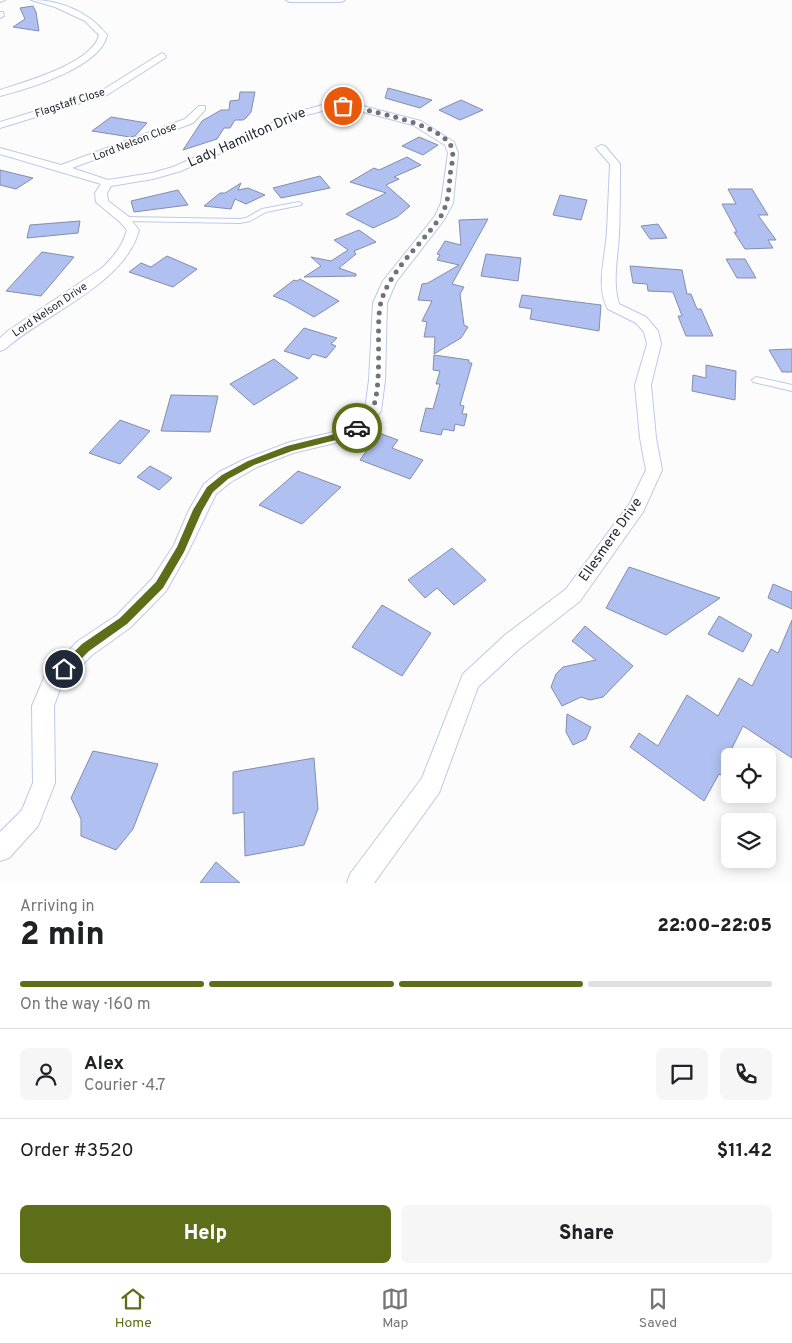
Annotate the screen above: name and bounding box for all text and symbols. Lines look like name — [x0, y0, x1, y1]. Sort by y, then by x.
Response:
street label: Flagstaff Close — [33, 85, 107, 121]
pin — [322, 85, 364, 127]
icon: bag — [329, 92, 357, 120]
street label: Lady Hamilton Drive — [185, 104, 309, 172]
street label: Lord Nelson Close — [91, 120, 179, 164]
street label: Lord Nelson Drive — [10, 280, 90, 340]
courier — [332, 403, 382, 453]
icon: car — [343, 414, 371, 442]
street label: Ellesmere Drive — [576, 495, 646, 585]
pin — [43, 648, 85, 690]
icon: home — [50, 655, 78, 683]
map controls — [721, 748, 776, 868]
button: locate — [721, 748, 776, 803]
button: layers — [721, 813, 776, 868]
text: Arriving in — [20, 897, 95, 917]
text: 22:00–22:05 — [657, 914, 772, 938]
text: 2 min — [20, 916, 105, 956]
text: On the way · 160 m — [20, 995, 151, 1015]
button: person — [20, 1048, 72, 1100]
button: chat — [656, 1048, 708, 1100]
button: phone — [720, 1048, 772, 1100]
text: Alex — [84, 1052, 124, 1076]
text: Courier · 4.7 — [84, 1076, 165, 1096]
text: Order #3520 — [20, 1139, 134, 1163]
text: $11.42 — [717, 1139, 772, 1163]
button: Help — [20, 1205, 391, 1263]
button: Share — [401, 1205, 772, 1263]
tab: Home — [115, 1285, 152, 1332]
tab: Map — [381, 1285, 409, 1332]
tab: Saved — [639, 1285, 677, 1332]

